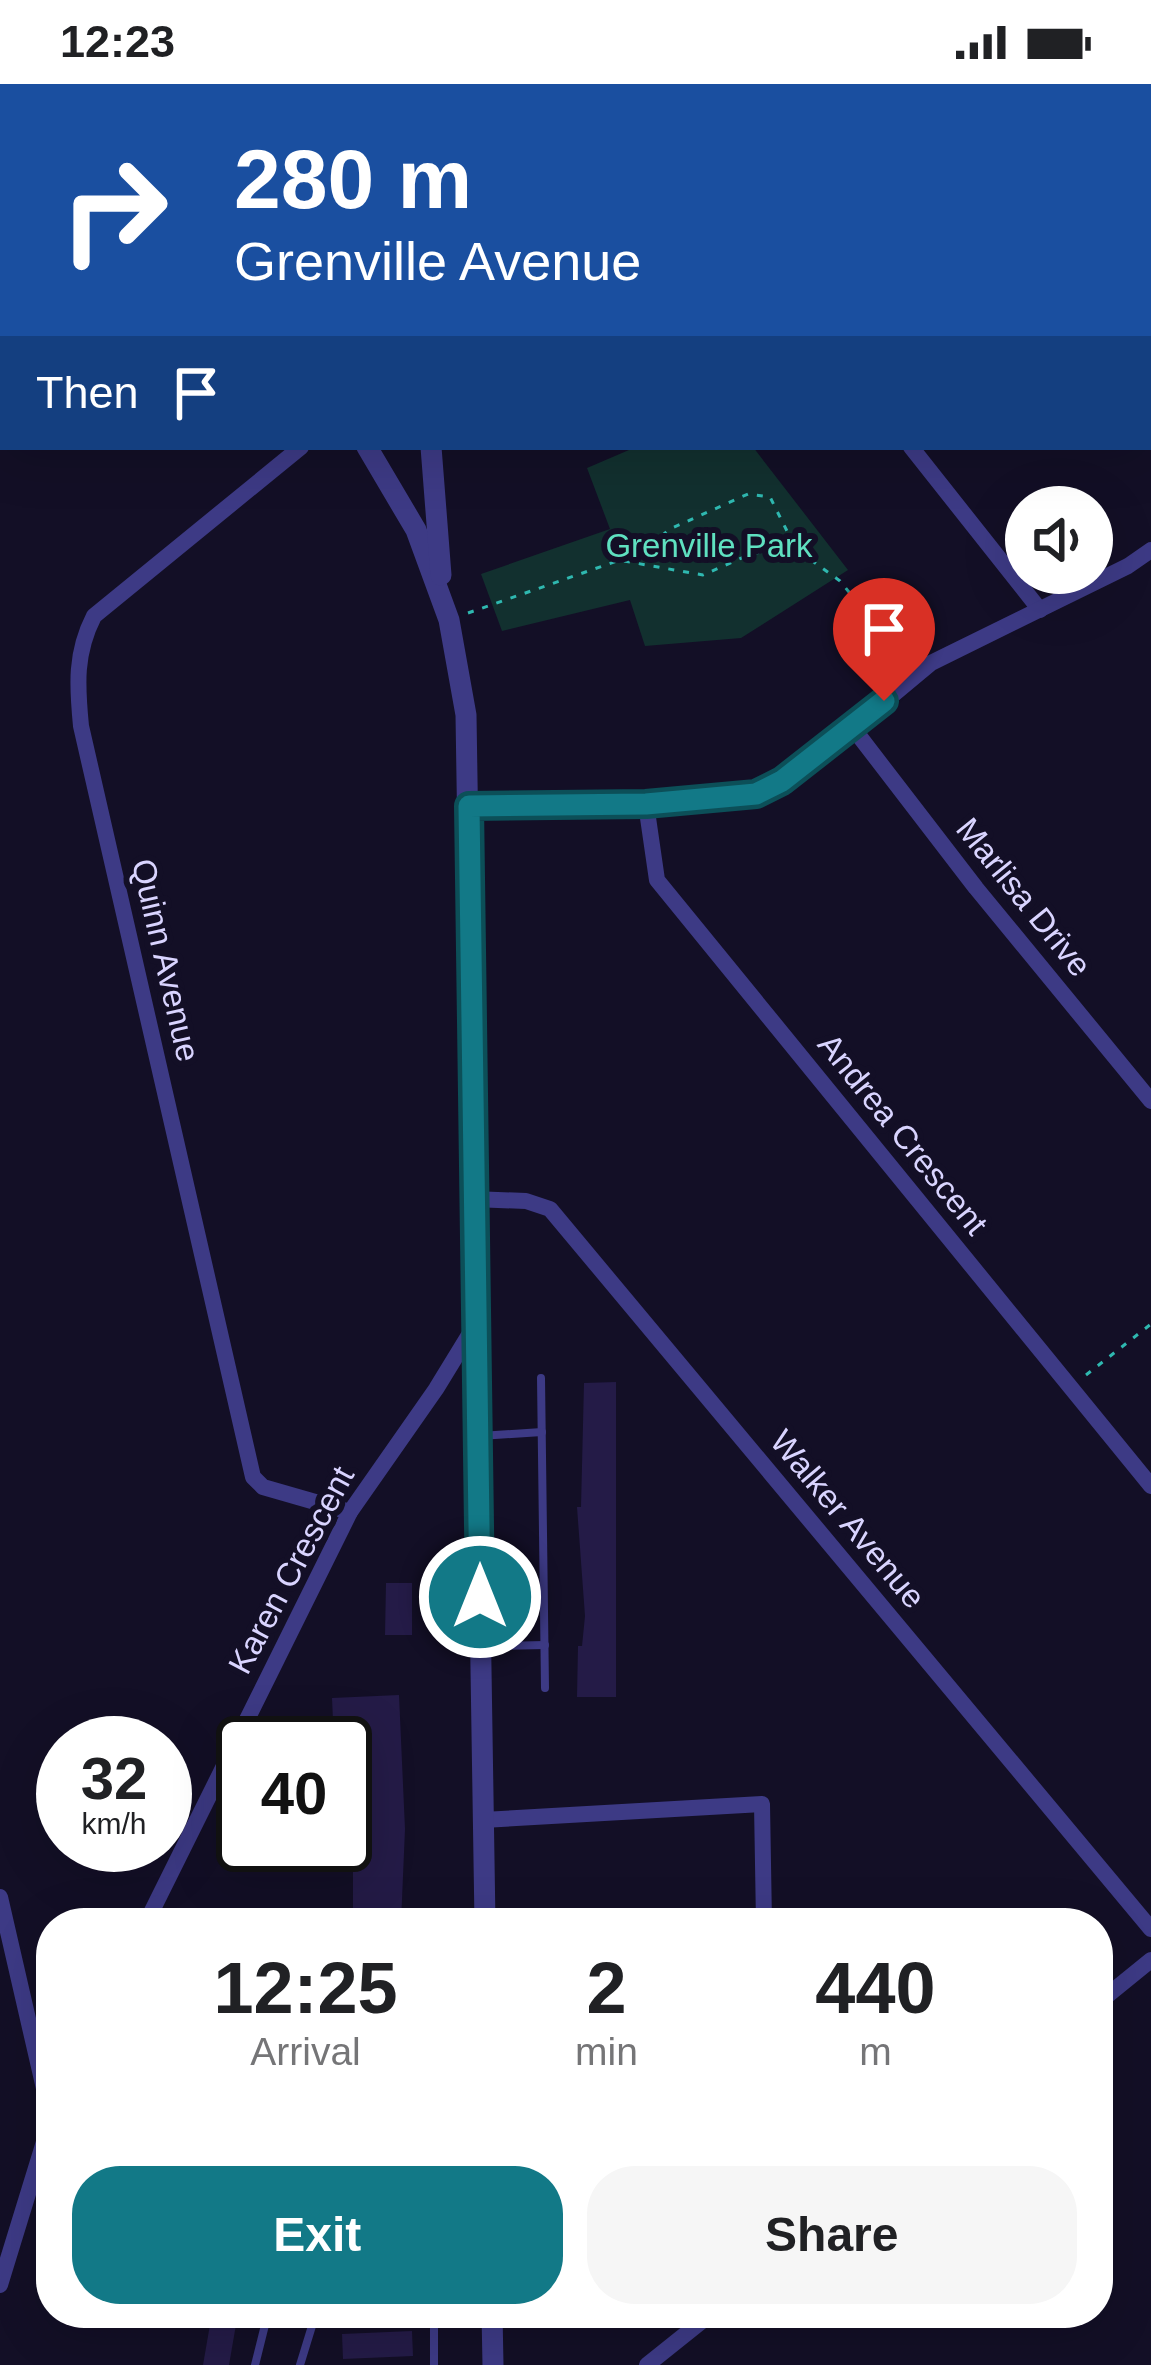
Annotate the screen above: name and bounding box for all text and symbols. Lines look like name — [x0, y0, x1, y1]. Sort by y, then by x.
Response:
text: 12:23 — [60, 16, 175, 67]
icon: right — [36, 132, 192, 288]
text: 280 m — [234, 132, 472, 226]
text: Grenville Avenue — [234, 231, 641, 291]
icon: arrive — [163, 360, 229, 426]
text: Then — [36, 367, 139, 418]
map controls — [1005, 486, 1113, 594]
button: sound — [1005, 486, 1113, 594]
park label: Grenville Park — [605, 527, 813, 564]
pin — [833, 578, 935, 701]
icon: arrive — [851, 596, 917, 662]
street label: Marlisa Drive — [949, 811, 1099, 983]
street label: Quinn Avenue — [125, 855, 207, 1065]
street label: Andrea Crescent — [811, 1026, 995, 1242]
street label: Walker Avenue — [763, 1423, 933, 1615]
street label: Karen Crescent — [221, 1460, 361, 1680]
position arrow — [417, 1534, 543, 1660]
speed limit sign: 40 — [216, 1716, 372, 1872]
text: 32 — [81, 1745, 147, 1812]
text: km/h — [81, 1807, 147, 1840]
text: 12:25 — [213, 1948, 398, 2028]
text: 2 — [586, 1948, 627, 2028]
text: 440 — [815, 1948, 936, 2028]
text: Arrival — [250, 2030, 361, 2073]
text: min — [575, 2030, 638, 2073]
text: m — [859, 2030, 892, 2073]
button: Exit — [72, 2166, 563, 2304]
button: Share — [587, 2166, 1077, 2304]

